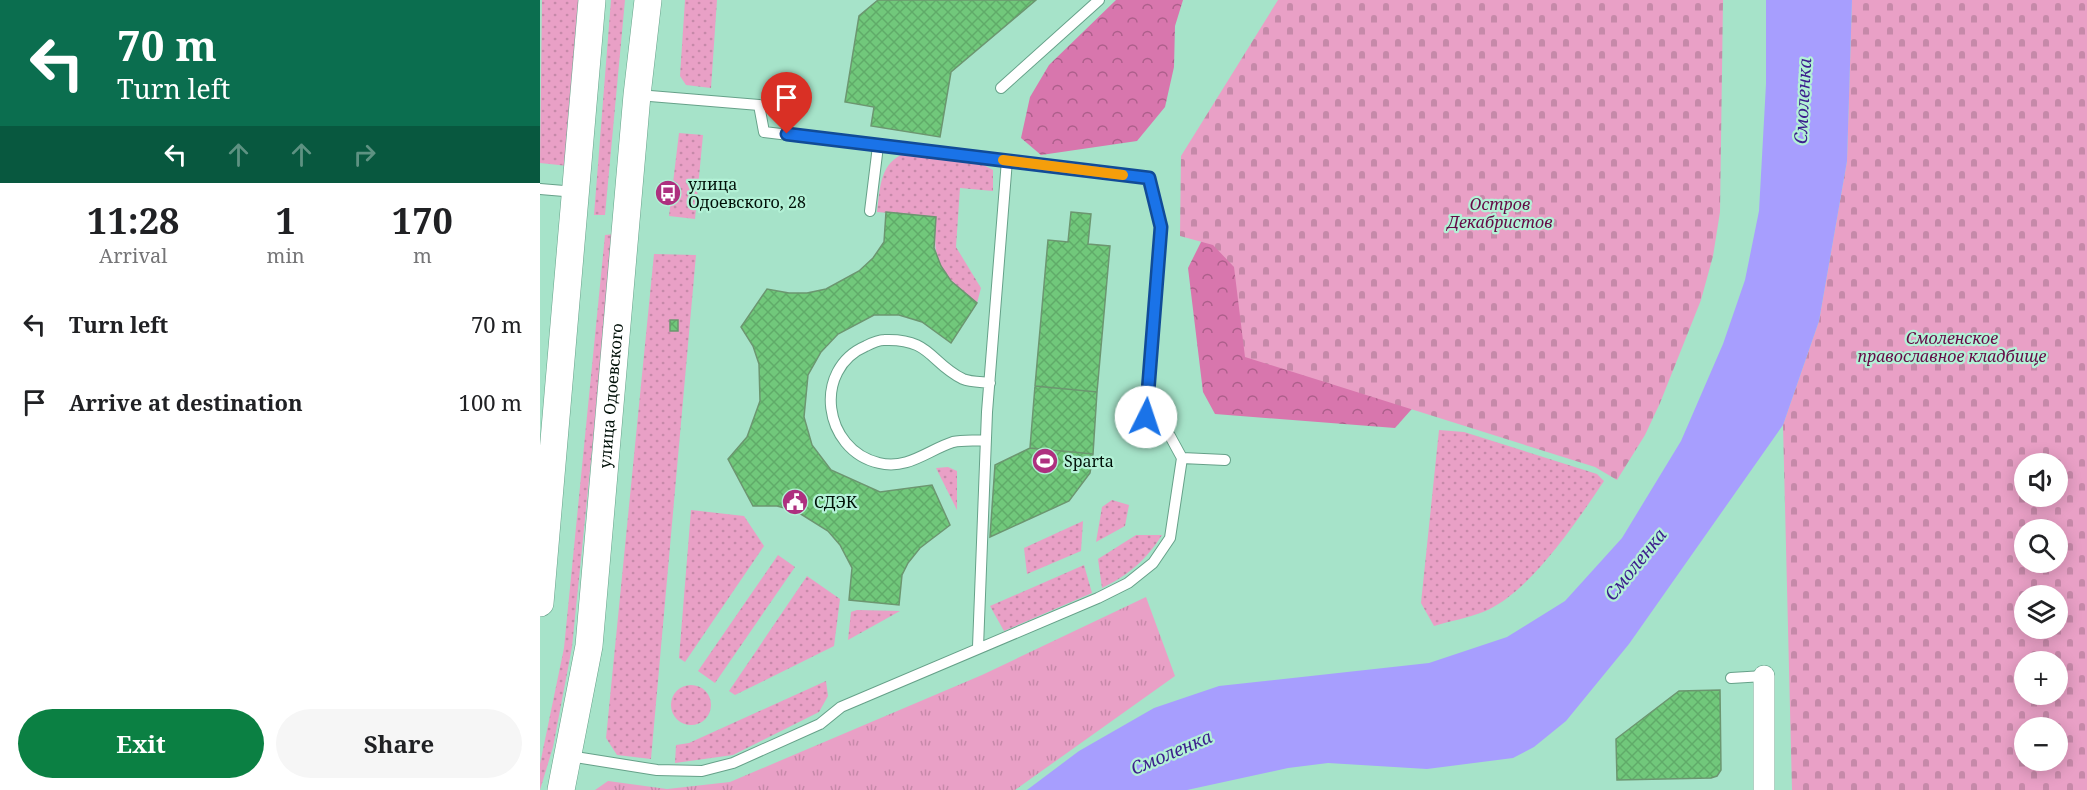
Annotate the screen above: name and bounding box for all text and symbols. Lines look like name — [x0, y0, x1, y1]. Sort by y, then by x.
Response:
text: 70 m — [117, 16, 217, 73]
icon: left — [18, 24, 96, 102]
water label: Смоленка — [1788, 57, 1816, 145]
text: Turn left — [117, 70, 230, 107]
pin — [761, 72, 812, 134]
icon: arrive — [770, 81, 803, 114]
icon: left — [159, 138, 192, 171]
icon: ahead — [222, 138, 255, 171]
icon: ahead — [285, 138, 318, 171]
icon: right — [348, 138, 381, 171]
place label: улица Одоевского, 28 — [688, 173, 806, 213]
bus stop icon: улица Одоевского, 28 — [653, 178, 683, 208]
park label: Остров Декабристов — [1445, 193, 1553, 233]
text: 11:28 — [87, 196, 179, 245]
text: 1 — [275, 196, 296, 245]
text: 170 — [392, 196, 453, 245]
text: Arrival — [99, 242, 167, 269]
text: min — [267, 242, 305, 269]
text: m — [413, 242, 432, 269]
icon: left — [18, 308, 51, 341]
text: Turn left — [69, 309, 168, 339]
text: 70 m — [471, 309, 522, 339]
street label: улица Одоевского — [594, 322, 628, 469]
park label: Смоленское православное кладбище — [1858, 327, 2047, 367]
position arrow — [1114, 385, 1178, 449]
icon: arrive — [18, 386, 51, 419]
text: Arrive at destination — [69, 387, 303, 417]
text: 100 m — [459, 387, 522, 417]
sports icon: Sparta — [1030, 446, 1060, 476]
place label: Sparta — [1064, 450, 1114, 472]
map controls — [2014, 453, 2068, 771]
button: sound — [2014, 453, 2068, 507]
public building icon: СДЭК — [780, 487, 810, 517]
place label: СДЭК — [814, 491, 858, 513]
button: search — [2014, 519, 2068, 573]
water label: Смоленка — [1599, 523, 1671, 605]
button: layers — [2014, 585, 2068, 639]
button: + — [2014, 651, 2068, 705]
button: Exit — [18, 709, 264, 778]
button: Share — [276, 709, 522, 778]
button: − — [2014, 717, 2068, 771]
water label: Смоленка — [1127, 724, 1215, 780]

